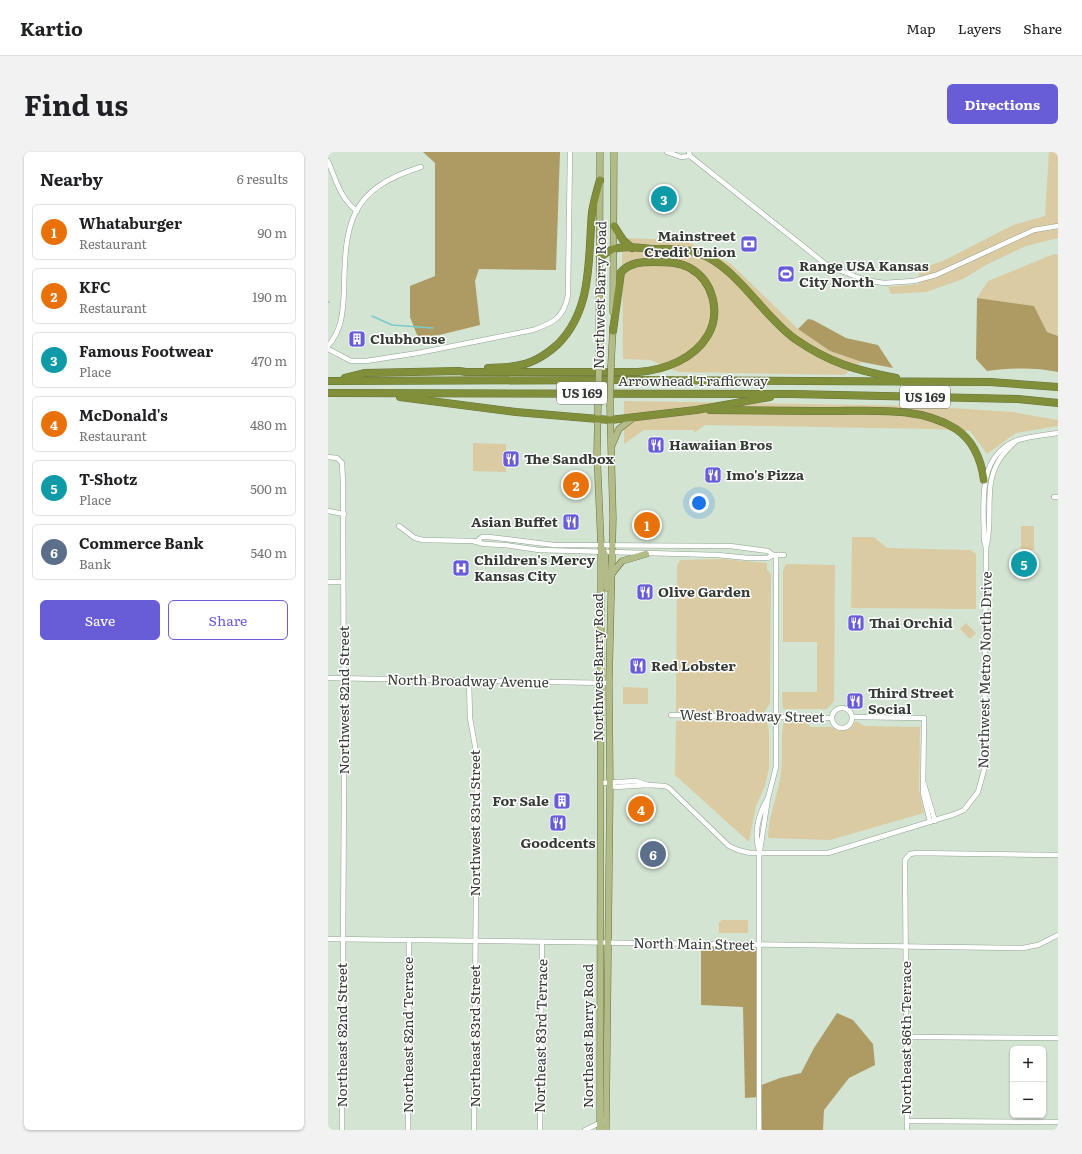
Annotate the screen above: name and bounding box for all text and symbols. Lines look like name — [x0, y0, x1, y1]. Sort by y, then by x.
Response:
text: Kartio — [20, 14, 83, 42]
text: Map — [906, 18, 936, 38]
text: Layers — [958, 18, 1001, 38]
text: Share — [1023, 18, 1062, 38]
text: Find us — [24, 83, 128, 125]
button: Directions — [947, 84, 1058, 124]
text: Nearby — [40, 166, 103, 191]
text: 6 results — [237, 169, 288, 188]
pin: 3 — [651, 184, 677, 214]
text: Whataburger — [79, 211, 182, 234]
street label: Northwest Barry Road — [588, 220, 610, 369]
text: 1 — [51, 223, 57, 242]
text: 90 m — [257, 223, 287, 242]
place label: Mainstreet Credit Union — [644, 225, 737, 261]
text: Restaurant — [79, 234, 147, 253]
bank icon: Mainstreet Credit Union — [739, 234, 759, 254]
place label: Range USA Kansas City North — [799, 255, 929, 291]
sports icon: Range USA Kansas City North — [776, 264, 796, 284]
text: KFC — [79, 275, 111, 298]
text: 2 — [51, 287, 57, 306]
text: 190 m — [252, 287, 287, 306]
text: Restaurant — [79, 298, 147, 317]
place label: Clubhouse — [370, 328, 446, 348]
building icon: Clubhouse — [347, 329, 367, 349]
text: Famous Footwear — [79, 339, 213, 362]
text: 3 — [50, 351, 58, 370]
text: 470 m — [251, 351, 287, 370]
text: Place — [79, 362, 111, 381]
street label: Arrowhead Trafficway — [618, 370, 769, 390]
road number: US 169 — [557, 382, 607, 404]
road number: US 169 — [900, 386, 950, 408]
text: McDonald's — [79, 403, 168, 426]
text: 4 — [50, 415, 58, 434]
text: 480 m — [250, 415, 287, 434]
text: Restaurant — [79, 426, 147, 445]
place label: Hawaiian Bros — [669, 434, 772, 454]
restaurant icon: Hawaiian Bros — [646, 435, 666, 455]
place label: The Sandbox — [524, 448, 614, 468]
restaurant icon: The Sandbox — [501, 449, 521, 469]
place label: Imo's Pizza — [726, 464, 805, 484]
restaurant icon: Imo's Pizza — [703, 465, 723, 485]
text: T-Shotz — [79, 467, 137, 490]
pin: 2 — [563, 470, 589, 500]
text: 5 — [50, 479, 58, 498]
text: 500 m — [250, 479, 287, 498]
text: Place — [79, 490, 111, 509]
your location — [689, 493, 709, 513]
pin: 1 — [634, 510, 660, 540]
place label: Asian Buffet — [471, 511, 559, 531]
restaurant icon: Asian Buffet — [561, 512, 581, 532]
text: Commerce Bank — [79, 531, 204, 554]
text: 6 — [50, 543, 58, 562]
text: 540 m — [251, 543, 287, 562]
place label: Children's Mercy Kansas City — [474, 549, 596, 585]
pin: 5 — [1011, 549, 1037, 579]
text: Bank — [79, 554, 111, 573]
hospital icon: Children's Mercy Kansas City — [451, 558, 471, 578]
street label: Northwest Metro North Drive — [972, 571, 996, 769]
place label: Olive Garden — [658, 581, 751, 601]
restaurant icon: Olive Garden — [635, 582, 655, 602]
street label: Northwest Barry Road — [587, 592, 607, 741]
button: Save — [40, 600, 160, 640]
button: Share — [168, 600, 288, 640]
place label: Thai Orchid — [869, 612, 953, 632]
restaurant icon: Thai Orchid — [846, 613, 866, 633]
street label: Northwest 82nd Street — [333, 625, 353, 774]
place label: Red Lobster — [651, 655, 736, 675]
restaurant icon: Red Lobster — [628, 656, 648, 676]
street label: North Broadway Avenue — [387, 669, 549, 691]
place label: Third Street Social — [868, 682, 955, 718]
restaurant icon: Third Street Social — [845, 691, 865, 711]
street label: West Broadway Street — [679, 704, 825, 726]
street label: Northwest 83rd Street — [464, 749, 484, 896]
place label: For Sale — [492, 790, 549, 810]
building icon: For Sale — [552, 791, 572, 811]
pin: 4 — [628, 794, 654, 824]
restaurant icon: Goodcents — [548, 813, 568, 833]
place label: Goodcents — [521, 832, 596, 852]
pin: 6 — [640, 839, 666, 869]
street label: North Main Street — [633, 932, 755, 954]
street label: Northeast 82nd Terrace — [397, 957, 417, 1113]
street label: Northeast 83rd Terrace — [529, 959, 551, 1113]
street label: Northeast 86th Terrace — [895, 961, 915, 1115]
street label: Northeast 82nd Street — [331, 962, 351, 1108]
street label: Northeast Barry Road — [577, 963, 597, 1108]
street label: Northeast 83rd Street — [464, 964, 484, 1108]
map controls — [1010, 1046, 1046, 1118]
button: + — [1010, 1046, 1046, 1082]
button: − — [1010, 1082, 1046, 1118]

